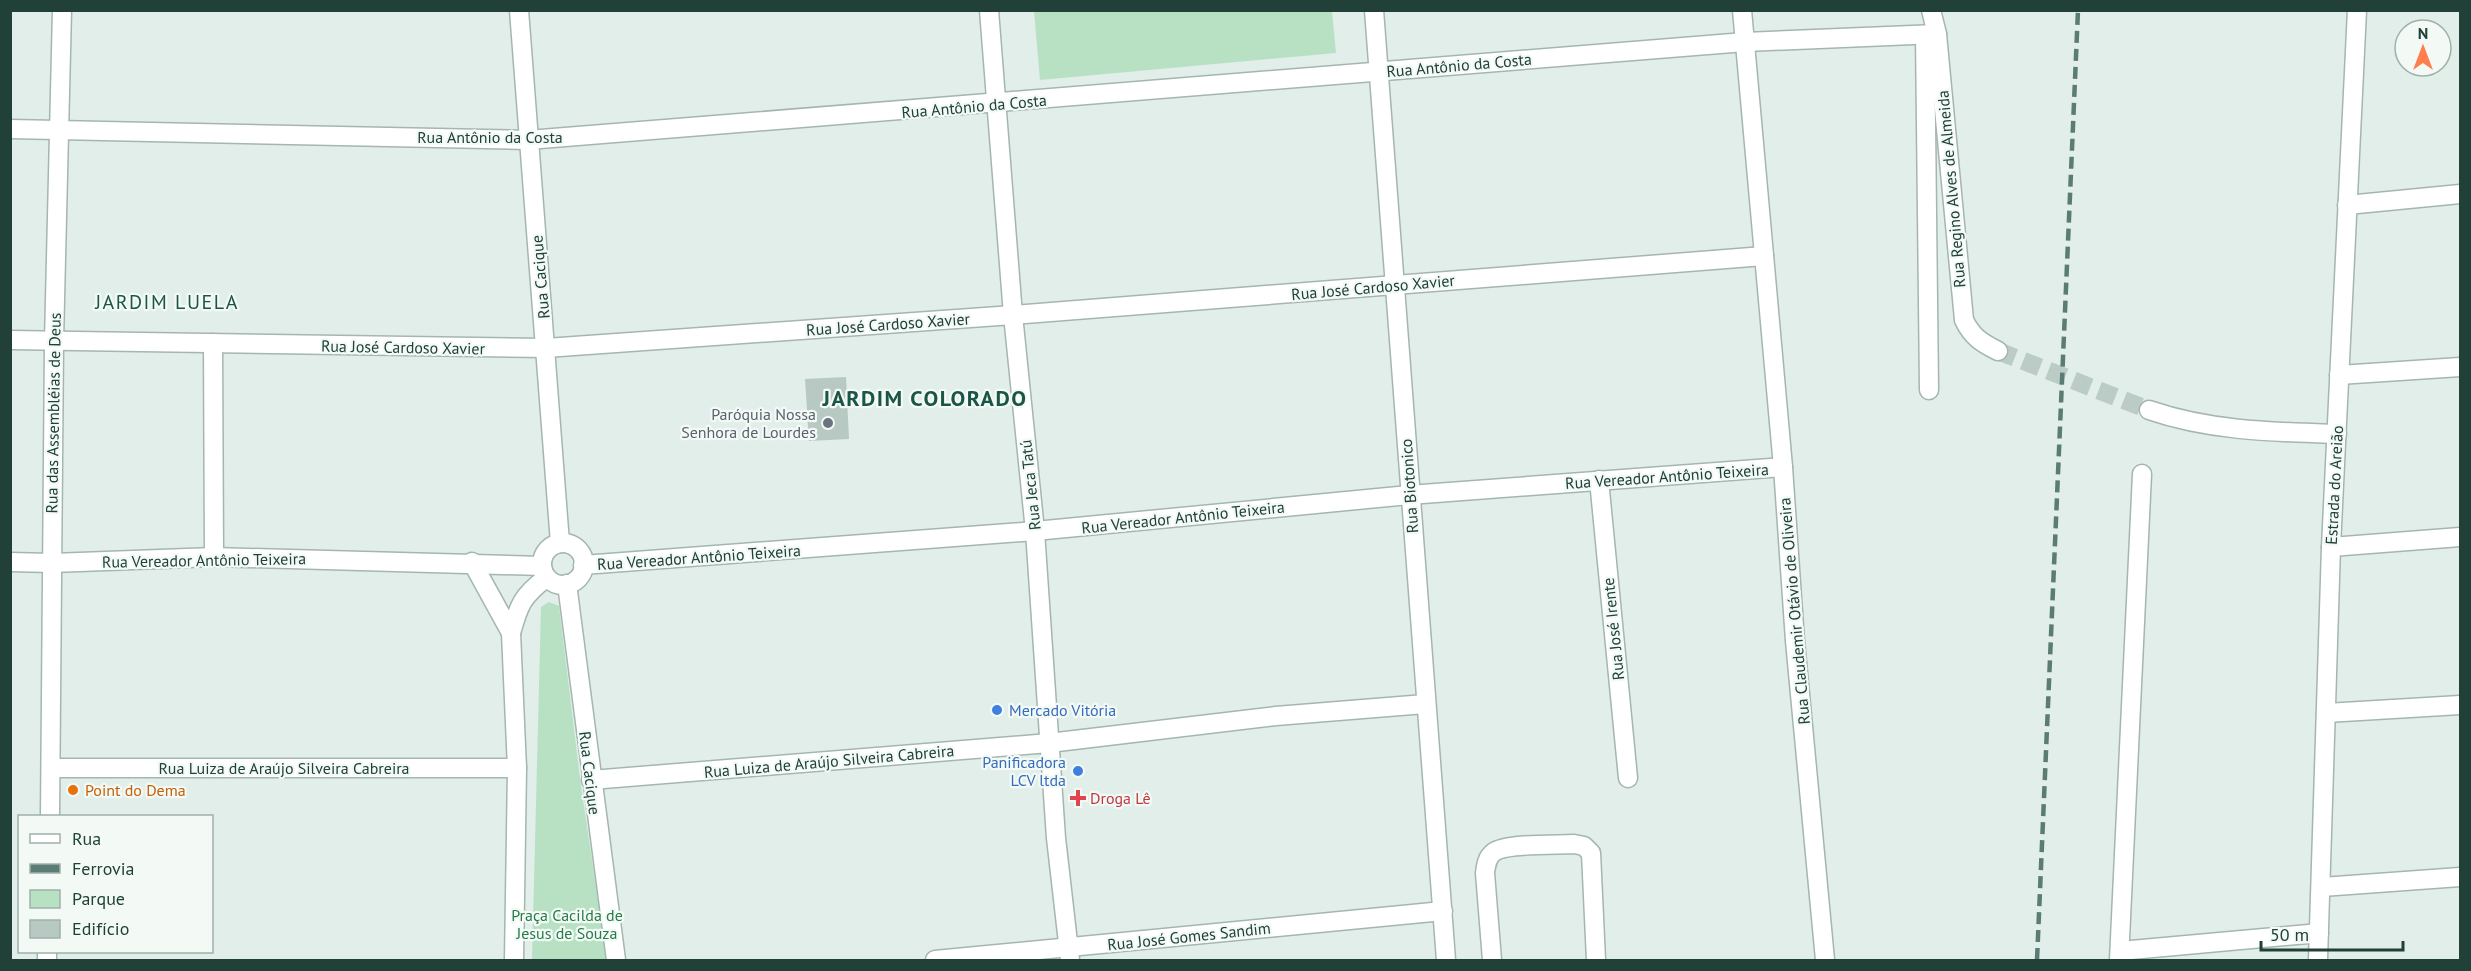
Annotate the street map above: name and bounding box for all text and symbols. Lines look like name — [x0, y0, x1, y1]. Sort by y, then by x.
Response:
north arrow — [2393, 18, 2453, 78]
text: N — [2418, 23, 2428, 43]
street label: Rua Antônio da Costa — [1386, 49, 1532, 81]
street label: Rua Regino Alves de Almeida — [1932, 89, 1970, 289]
street label: Rua Antônio da Costa — [901, 90, 1047, 122]
street label: Rua Antônio da Costa — [417, 127, 563, 147]
street label: Rua Cacique — [526, 234, 554, 320]
street label: Rua José Cardoso Xavier — [1290, 270, 1456, 304]
district label: JARDIM LUELA — [94, 289, 239, 315]
street label: Rua José Cardoso Xavier — [805, 308, 971, 340]
street label: Rua das Assembléias de Deus — [41, 312, 65, 514]
street label: Rua José Cardoso Xavier — [321, 336, 486, 358]
district label: JARDIM COLORADO — [822, 384, 1027, 412]
place label: Paróquia Nossa Senhora de Lourdes — [681, 404, 816, 442]
marker: Paróquia Nossa Senhora de Lourdes — [821, 416, 835, 430]
street label: Estrada do Areião — [2321, 425, 2347, 545]
street label: Rua Biotonico — [1396, 438, 1422, 534]
street label: Rua Jeca Tatú — [1015, 439, 1045, 531]
street label: Rua Vereador Antônio Teixeira — [1564, 459, 1770, 493]
street label: Rua Vereador Antônio Teixeira — [1080, 496, 1286, 538]
street label: Rua Claudemir Otávio de Oliveira — [1774, 497, 1814, 725]
street label: Rua Vereador Antônio Teixeira — [596, 540, 802, 574]
street label: Rua Vereador Antônio Teixeira — [102, 548, 306, 572]
street label: Rua José Irente — [1598, 577, 1628, 681]
place label: Mercado Vitória — [1009, 700, 1116, 720]
marker: Mercado Vitória — [990, 703, 1004, 717]
street label: Rua Cacique — [575, 730, 605, 816]
street label: Rua Luiza de Araújo Silveira Cabreira — [703, 740, 955, 782]
place label: Panificadora LCV ltda — [982, 752, 1066, 790]
street label: Rua Luiza de Araújo Silveira Cabreira — [158, 758, 410, 778]
marker: Panificadora LCV ltda — [1071, 764, 1085, 778]
place label: Point do Dema — [85, 780, 186, 800]
marker: Point do Dema — [66, 783, 80, 797]
place label: Droga Lê — [1090, 788, 1151, 808]
marker: Droga Lê — [1071, 791, 1085, 805]
legend — [18, 815, 213, 953]
text: Rua — [72, 827, 101, 850]
text: Ferrovia — [72, 857, 135, 880]
text: Parque — [72, 887, 125, 910]
park label: Praça Cacilda de Jesus de Souza — [511, 905, 623, 943]
scale bar — [2261, 914, 2404, 952]
text: Edifício — [72, 917, 129, 940]
street label: Rua José Gomes Sandim — [1106, 917, 1272, 955]
text: 50 m — [2270, 923, 2309, 946]

